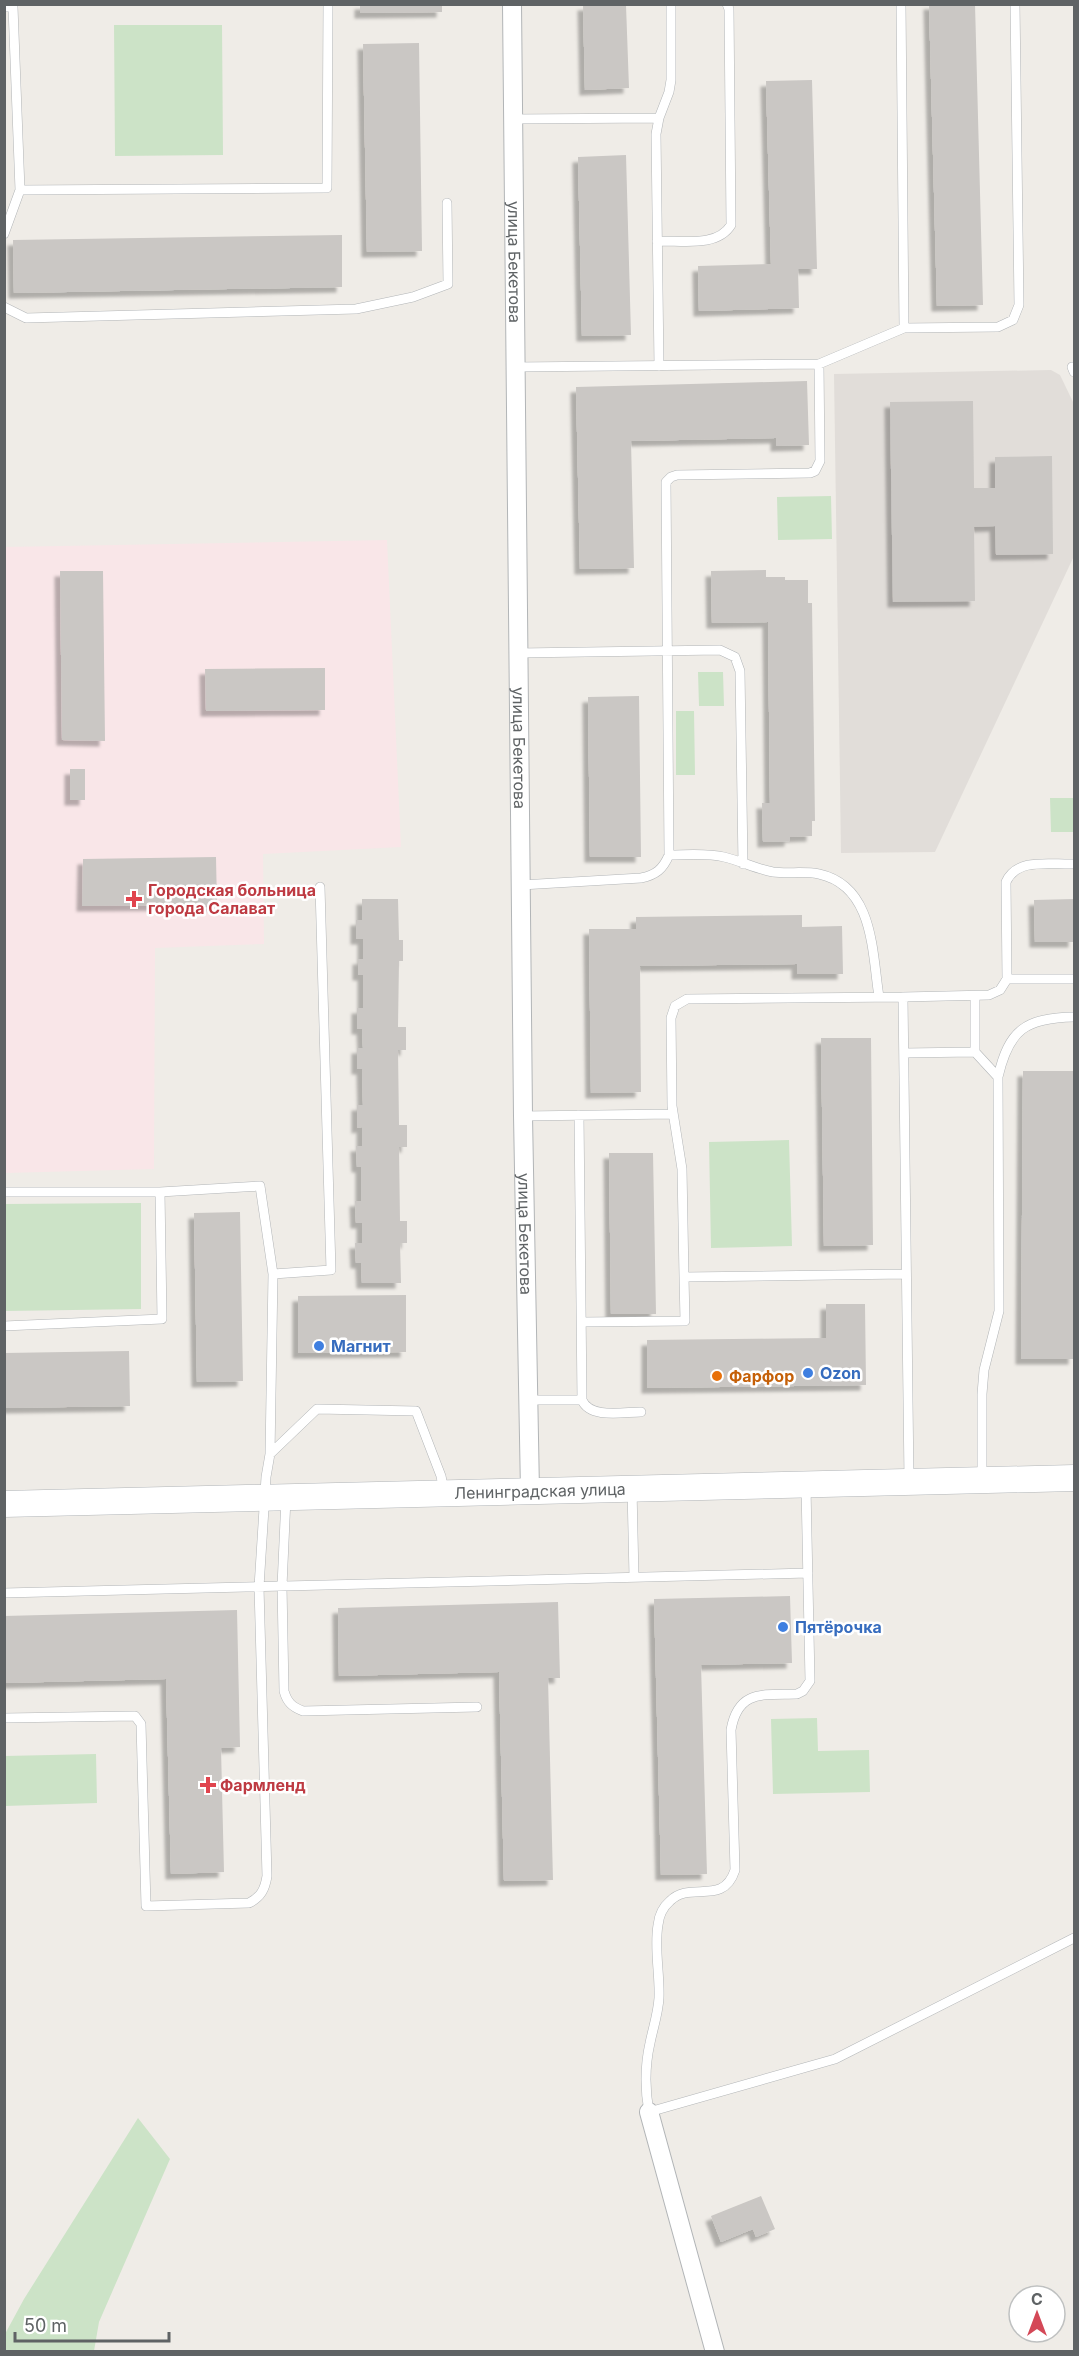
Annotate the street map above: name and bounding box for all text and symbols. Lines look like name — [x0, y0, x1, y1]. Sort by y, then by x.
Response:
street label: улица Бекетова — [504, 201, 525, 323]
street label: улица Бекетова — [509, 687, 530, 809]
place label: Городская больница города Салават — [148, 880, 316, 918]
marker: Городская больница города Салават — [125, 890, 143, 908]
street label: улица Бекетова — [514, 1173, 536, 1295]
place label: Магнит — [331, 1336, 391, 1356]
marker: Магнит — [312, 1339, 326, 1353]
place label: Ozon — [820, 1363, 861, 1383]
place label: Фарфор — [729, 1366, 794, 1386]
marker: Ozon — [801, 1366, 815, 1380]
marker: Фарфор — [710, 1369, 724, 1383]
street label: Ленинградская улица — [454, 1479, 626, 1503]
place label: Пятёрочка — [795, 1617, 882, 1637]
marker: Пятёрочка — [776, 1620, 790, 1634]
place label: Фармленд — [220, 1775, 306, 1795]
marker: Фармленд — [201, 1778, 215, 1792]
north arrow — [1007, 2284, 1067, 2344]
text: С — [1031, 2289, 1043, 2309]
scale bar — [15, 2305, 170, 2343]
text: 50 m — [24, 2315, 67, 2336]

